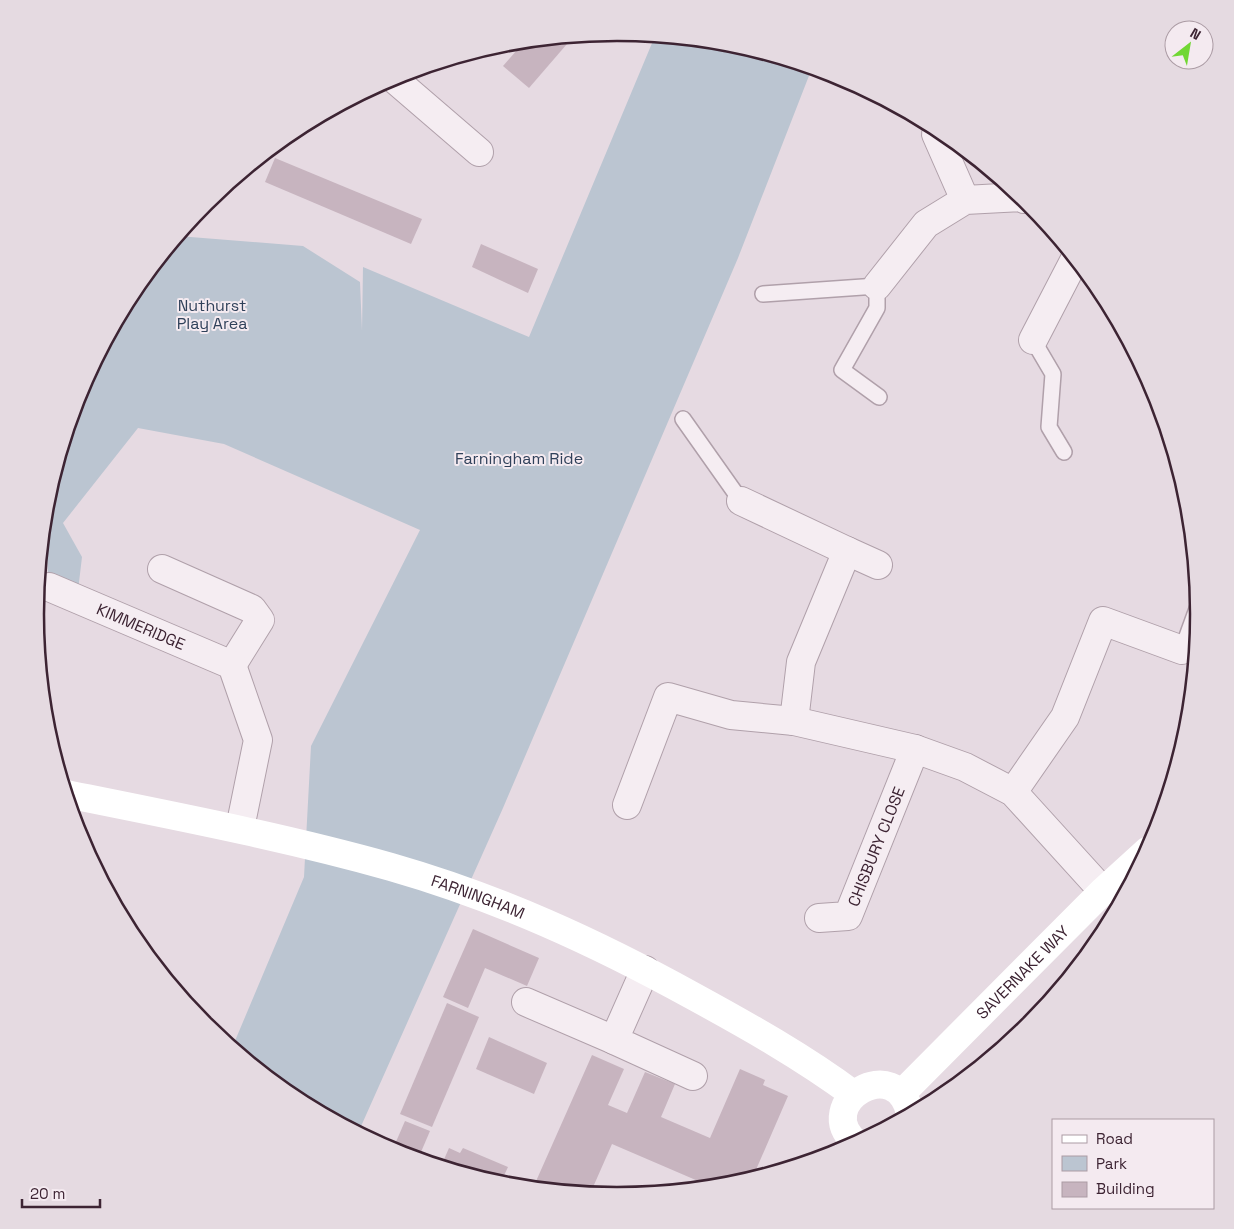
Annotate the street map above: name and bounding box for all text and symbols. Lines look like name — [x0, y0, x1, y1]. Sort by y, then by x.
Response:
north arrow — [1164, 20, 1214, 70]
text: N — [1187, 24, 1204, 44]
park label: Nuthurst Play Area — [177, 295, 247, 334]
park label: Farningham Ride — [455, 448, 583, 469]
street label: KIMMERIDGE — [93, 598, 188, 655]
street label: CHISBURY CLOSE — [843, 784, 910, 910]
street label: FARNINGHAM — [428, 870, 528, 924]
street label: SAVERNAKE WAY — [972, 921, 1074, 1024]
legend — [1052, 1119, 1214, 1209]
text: Road — [1096, 1129, 1133, 1148]
text: Park — [1096, 1154, 1127, 1173]
scale bar — [22, 1176, 100, 1208]
text: Building — [1096, 1179, 1155, 1198]
text: 20 m — [30, 1184, 65, 1203]

